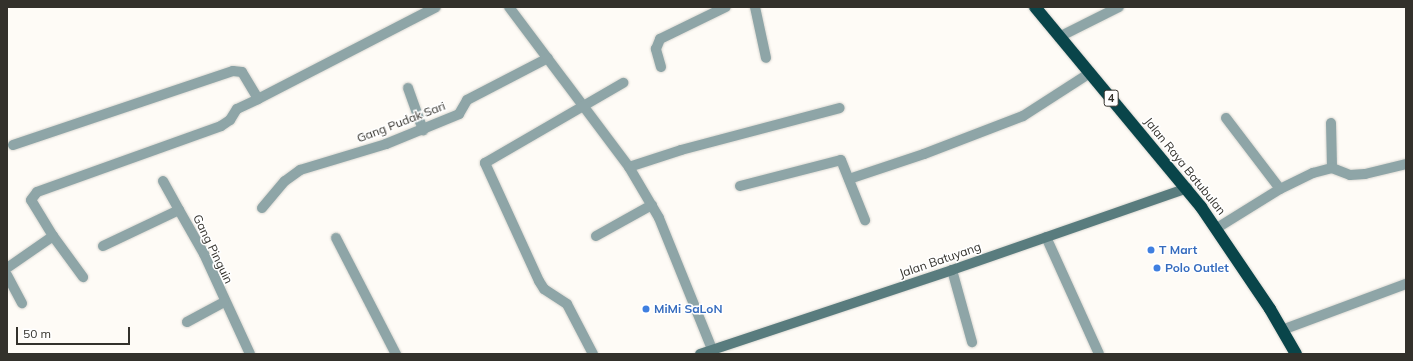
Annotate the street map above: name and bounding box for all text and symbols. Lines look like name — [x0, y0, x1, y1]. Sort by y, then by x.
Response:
road number: 4 — [1103, 89, 1119, 107]
street label: Gang Pudak Sari — [355, 99, 447, 145]
street label: Jalan Raya Batubulan — [1141, 114, 1229, 218]
street label: Gang Pinguin — [190, 212, 236, 286]
street label: Jalan Batuyang — [897, 239, 983, 281]
place label: T Mart — [1159, 243, 1197, 257]
marker: T Mart — [1146, 245, 1156, 255]
place label: Polo Outlet — [1165, 261, 1229, 275]
marker: Polo Outlet — [1152, 263, 1162, 273]
place label: MiMi SaLoN — [654, 302, 722, 316]
marker: MiMi SaLoN — [641, 304, 651, 314]
scale bar — [18, 319, 132, 345]
text: 50 m — [23, 326, 51, 341]

